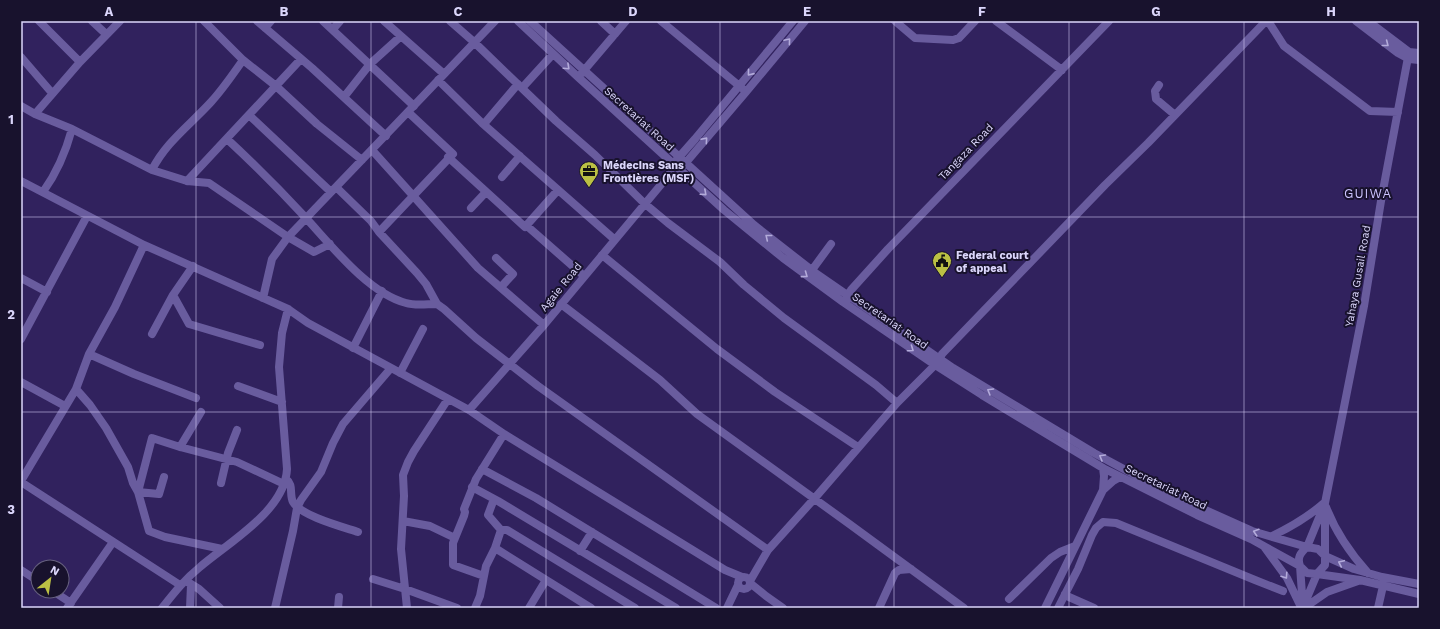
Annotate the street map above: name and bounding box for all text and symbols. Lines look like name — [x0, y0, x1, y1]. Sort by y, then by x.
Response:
text: A — [105, 4, 114, 19]
text: B — [280, 4, 289, 19]
text: C — [454, 4, 463, 19]
text: D — [628, 4, 638, 19]
text: E — [803, 4, 811, 19]
text: F — [978, 4, 986, 19]
text: G — [1151, 4, 1161, 19]
text: H — [1326, 4, 1336, 19]
one-way arrow — [784, 38, 791, 45]
one-way arrow — [1382, 39, 1389, 46]
one-way arrow — [562, 62, 570, 70]
one-way arrow — [748, 68, 755, 75]
street label: Secretariat Road — [601, 84, 677, 154]
text: 1 — [8, 112, 14, 127]
street label: Tangaza Road — [936, 121, 996, 183]
one-way arrow — [700, 138, 707, 145]
place label: Médecins Sans Frontières (MSF) — [603, 159, 694, 185]
office icon: Médecins Sans Frontières (MSF) — [578, 160, 600, 188]
district label: GUIWA — [1344, 186, 1392, 201]
one-way arrow — [699, 188, 707, 195]
street label: Yahaya Gusail Road — [1343, 224, 1373, 328]
one-way arrow — [766, 234, 773, 241]
place label: Federal court of appeal — [956, 249, 1029, 275]
public building icon: Federal court of appeal — [931, 250, 953, 278]
street label: Agaie Road — [537, 260, 585, 314]
one-way arrow — [800, 270, 807, 277]
street label: Secretariat Road — [850, 290, 930, 352]
text: 2 — [7, 307, 15, 322]
one-way arrow — [907, 344, 914, 351]
one-way arrow — [987, 388, 994, 396]
one-way arrow — [1099, 455, 1106, 462]
street label: Secretariat Road — [1123, 462, 1209, 512]
text: 3 — [7, 502, 15, 517]
one-way arrow — [1253, 528, 1260, 537]
north arrow — [30, 559, 70, 599]
one-way arrow — [1338, 560, 1345, 568]
text: N — [48, 563, 62, 578]
one-way arrow — [1280, 572, 1288, 579]

